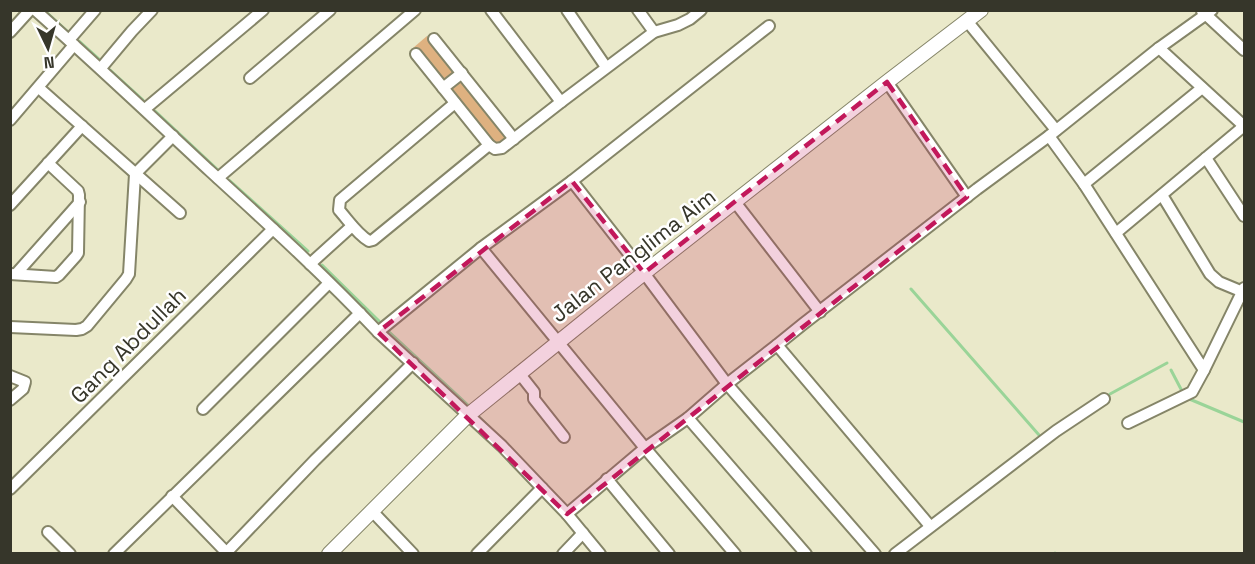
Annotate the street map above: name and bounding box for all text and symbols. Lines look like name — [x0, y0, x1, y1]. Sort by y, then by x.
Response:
north arrow — [18, 18, 78, 78]
text: N — [43, 52, 56, 73]
street label: Jalan Panglima Aim — [545, 182, 721, 328]
street label: Gang Abdullah — [64, 281, 192, 409]

